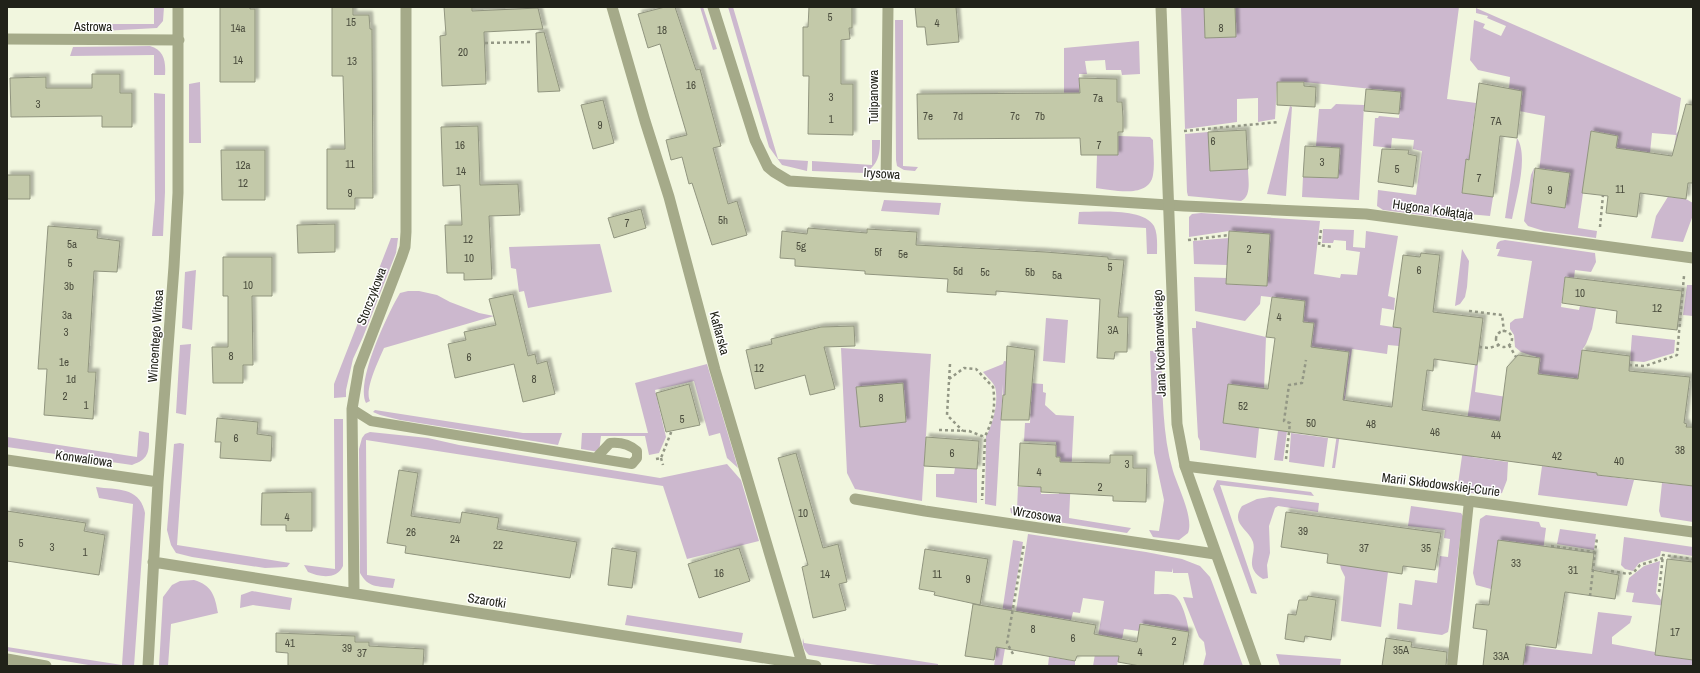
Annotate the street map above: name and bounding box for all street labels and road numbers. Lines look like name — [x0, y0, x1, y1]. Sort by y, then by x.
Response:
street label: Astrowa — [73, 18, 112, 35]
street label: Tulipanowa — [865, 70, 882, 124]
street label: Irysowa — [863, 164, 901, 183]
street label: Hugona Kołłątaja — [1392, 195, 1474, 224]
street label: Storczykowa — [353, 265, 390, 327]
street label: Wincentego Witosa — [144, 289, 167, 383]
street label: Jana Kochanowskiego — [1149, 289, 1170, 397]
street label: Kaflarska — [706, 309, 733, 357]
street label: Konwaliowa — [54, 446, 114, 471]
street label: Marii Skłodowskiej-Curie — [1381, 469, 1501, 500]
street label: Wrzosowa — [1011, 502, 1063, 527]
street label: Szarotki — [466, 589, 508, 612]

